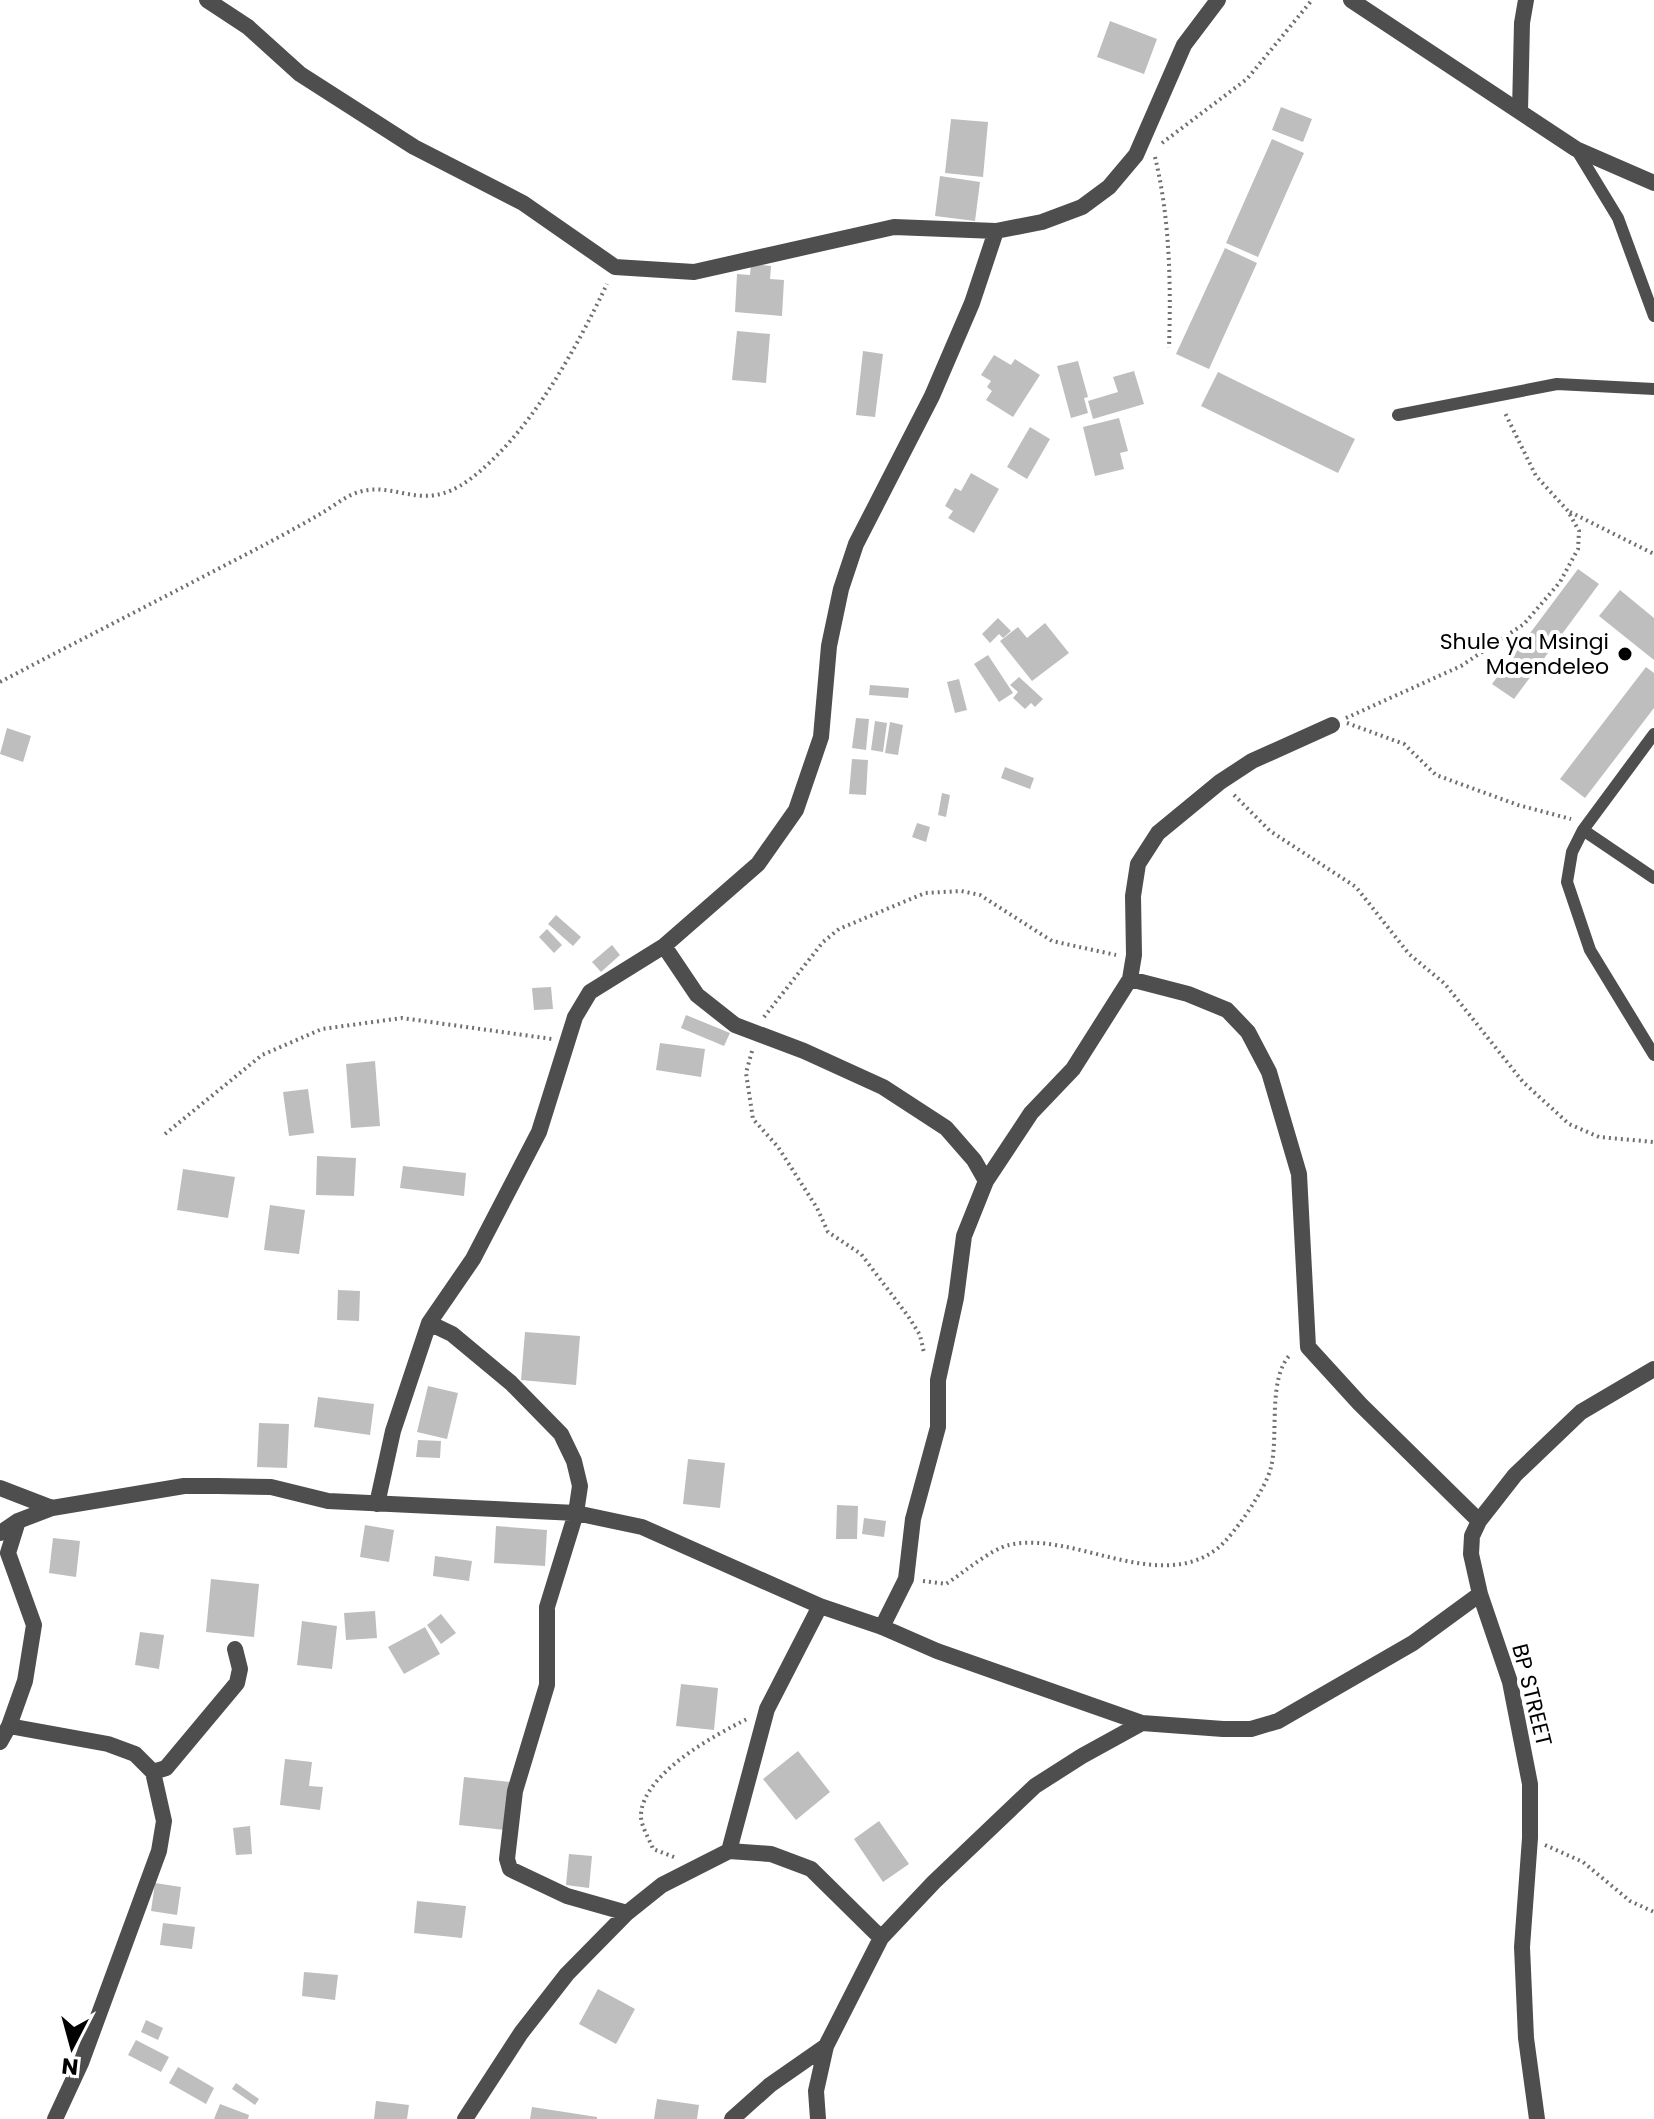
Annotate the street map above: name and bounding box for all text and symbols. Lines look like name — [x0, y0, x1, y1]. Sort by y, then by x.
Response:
place label: Shule ya Msingi Maendeleo — [1440, 626, 1609, 682]
marker: Shule ya Msingi Maendeleo — [1616, 645, 1634, 663]
street label: BP STREET — [1504, 1640, 1560, 1750]
north arrow — [32, 2007, 112, 2087]
text: N — [60, 2050, 80, 2083]

